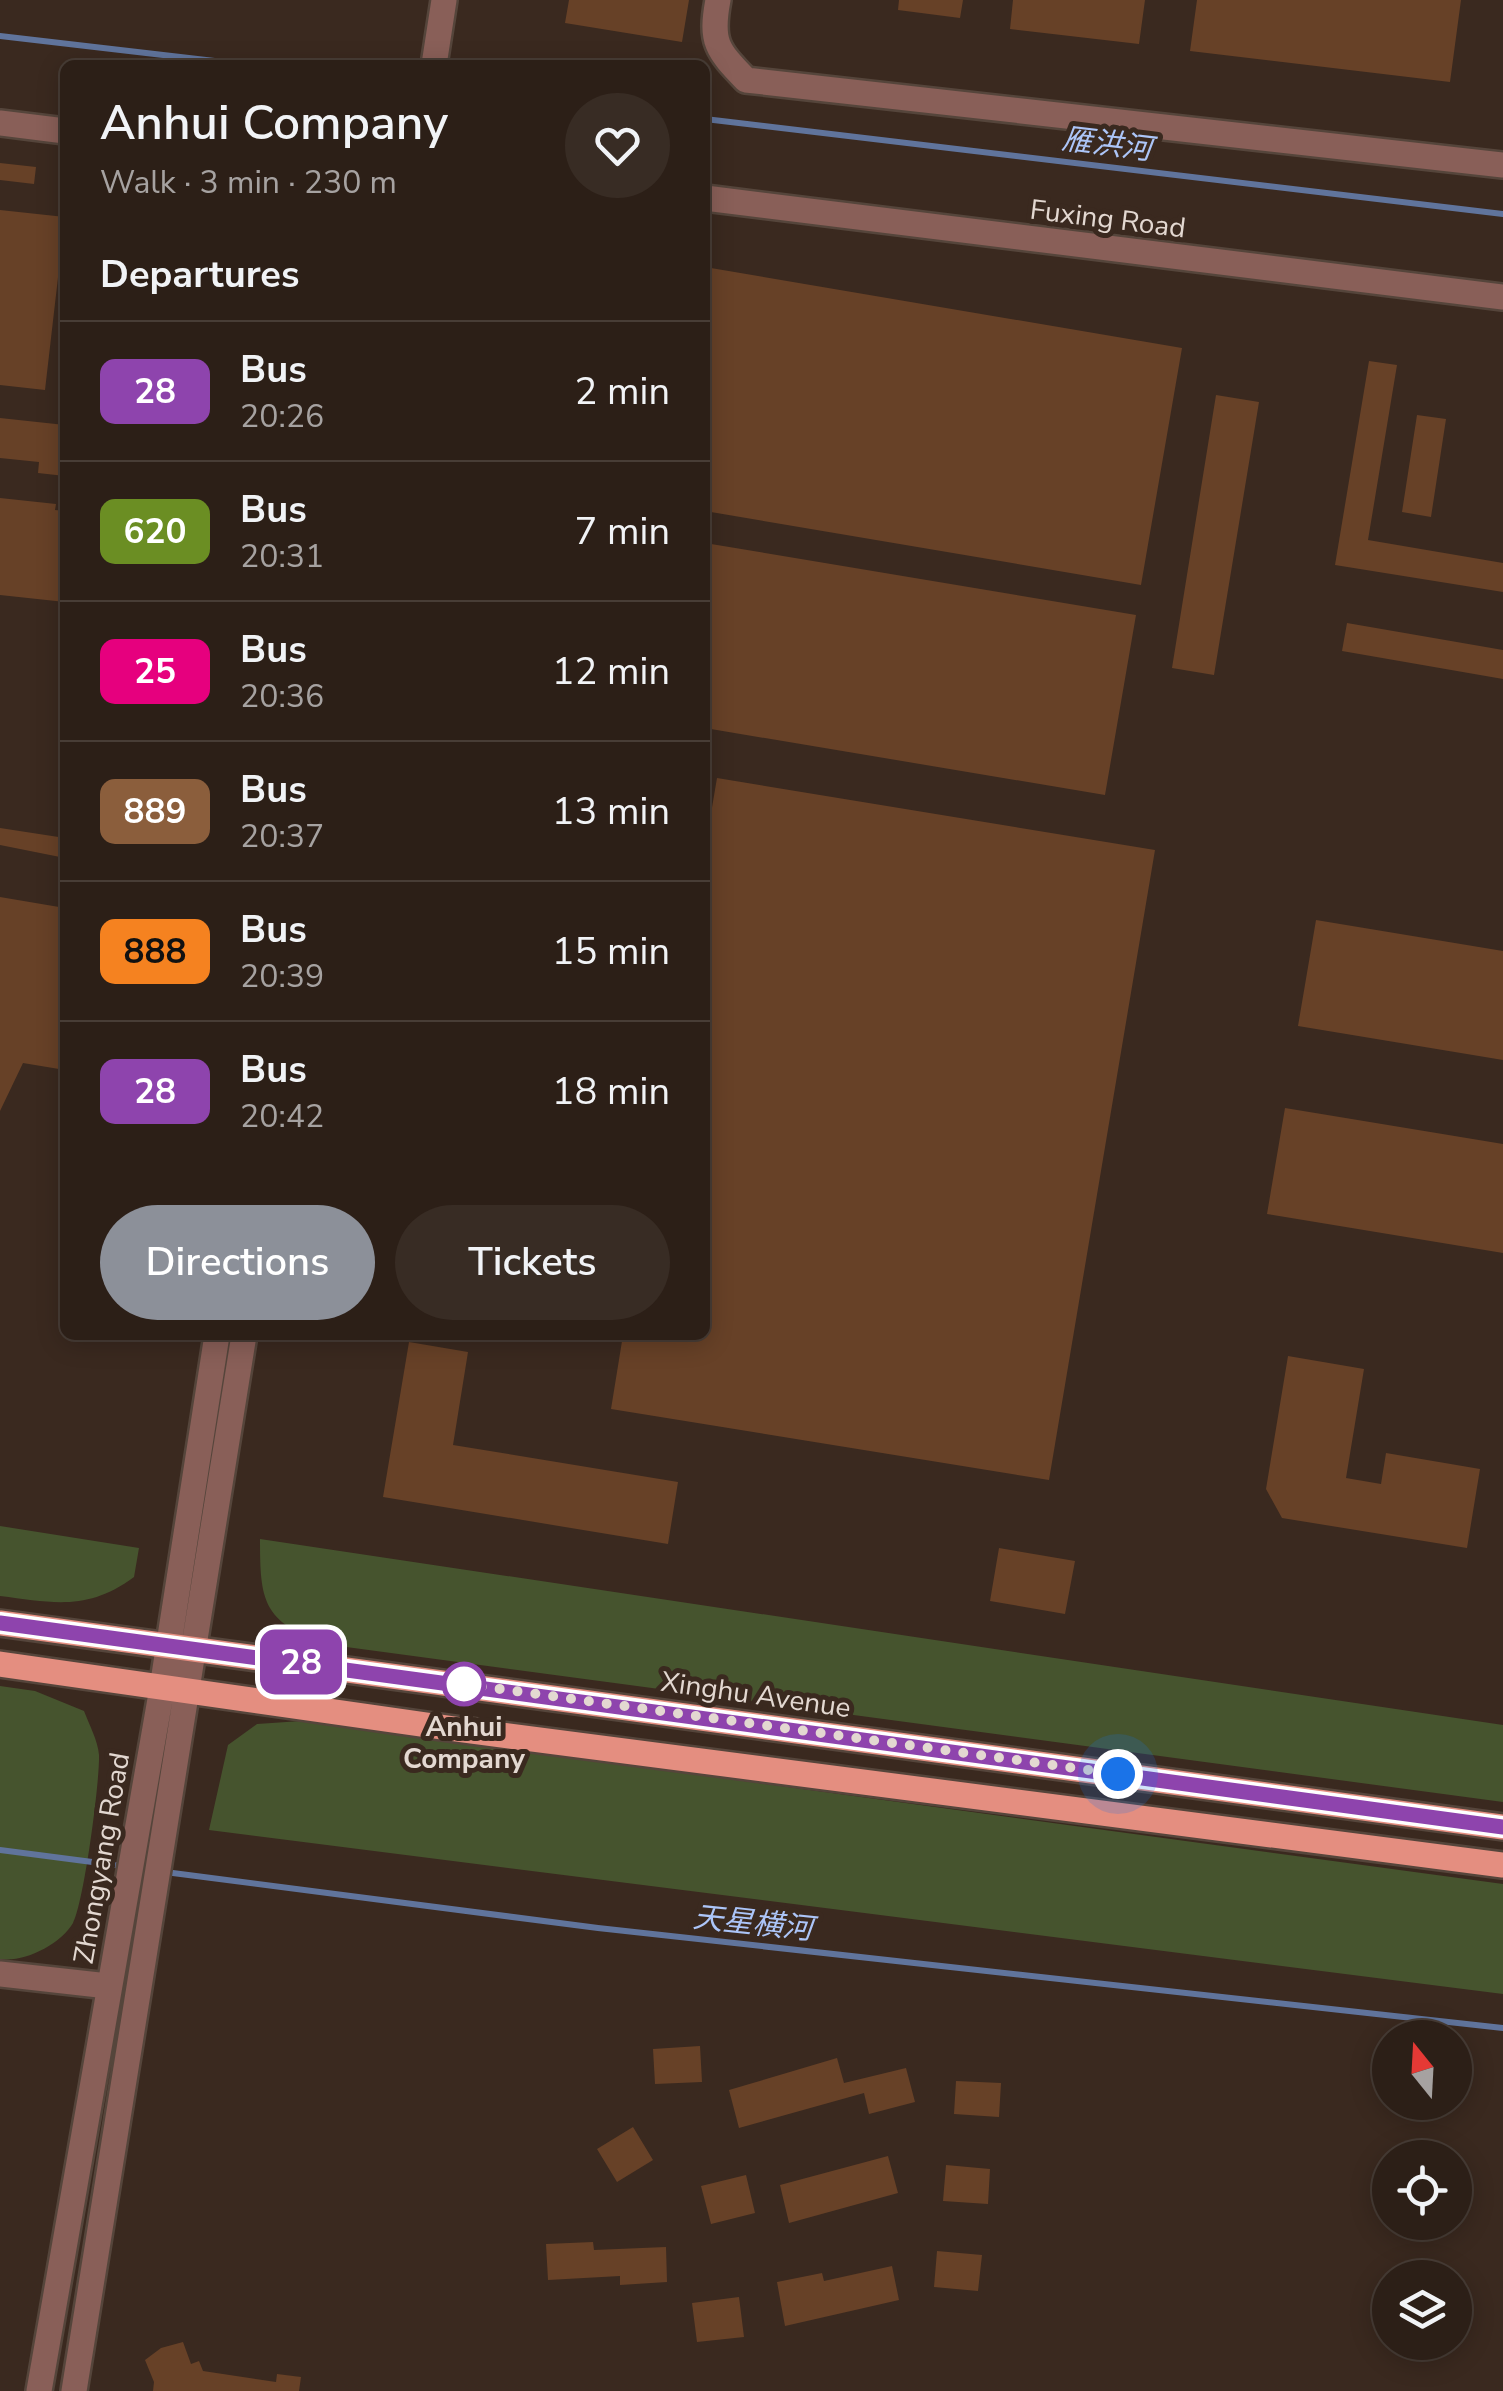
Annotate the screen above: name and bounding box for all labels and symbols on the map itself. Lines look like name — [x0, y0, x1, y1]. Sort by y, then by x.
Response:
water label: 雁洪河 — [1060, 119, 1159, 171]
street label: Fuxing Road — [1028, 191, 1188, 247]
line badge: 28 — [256, 1630, 346, 1694]
marker: Anhui Company — [443, 1663, 485, 1705]
street label: Xinghu Avenue — [659, 1663, 853, 1727]
place label: Anhui Company — [403, 1708, 525, 1778]
your location — [1093, 1749, 1143, 1799]
street label: Zhongyang Road — [65, 1750, 139, 1967]
water label: 天星横河 — [691, 1897, 820, 1951]
north arrow — [1372, 2020, 1472, 2120]

